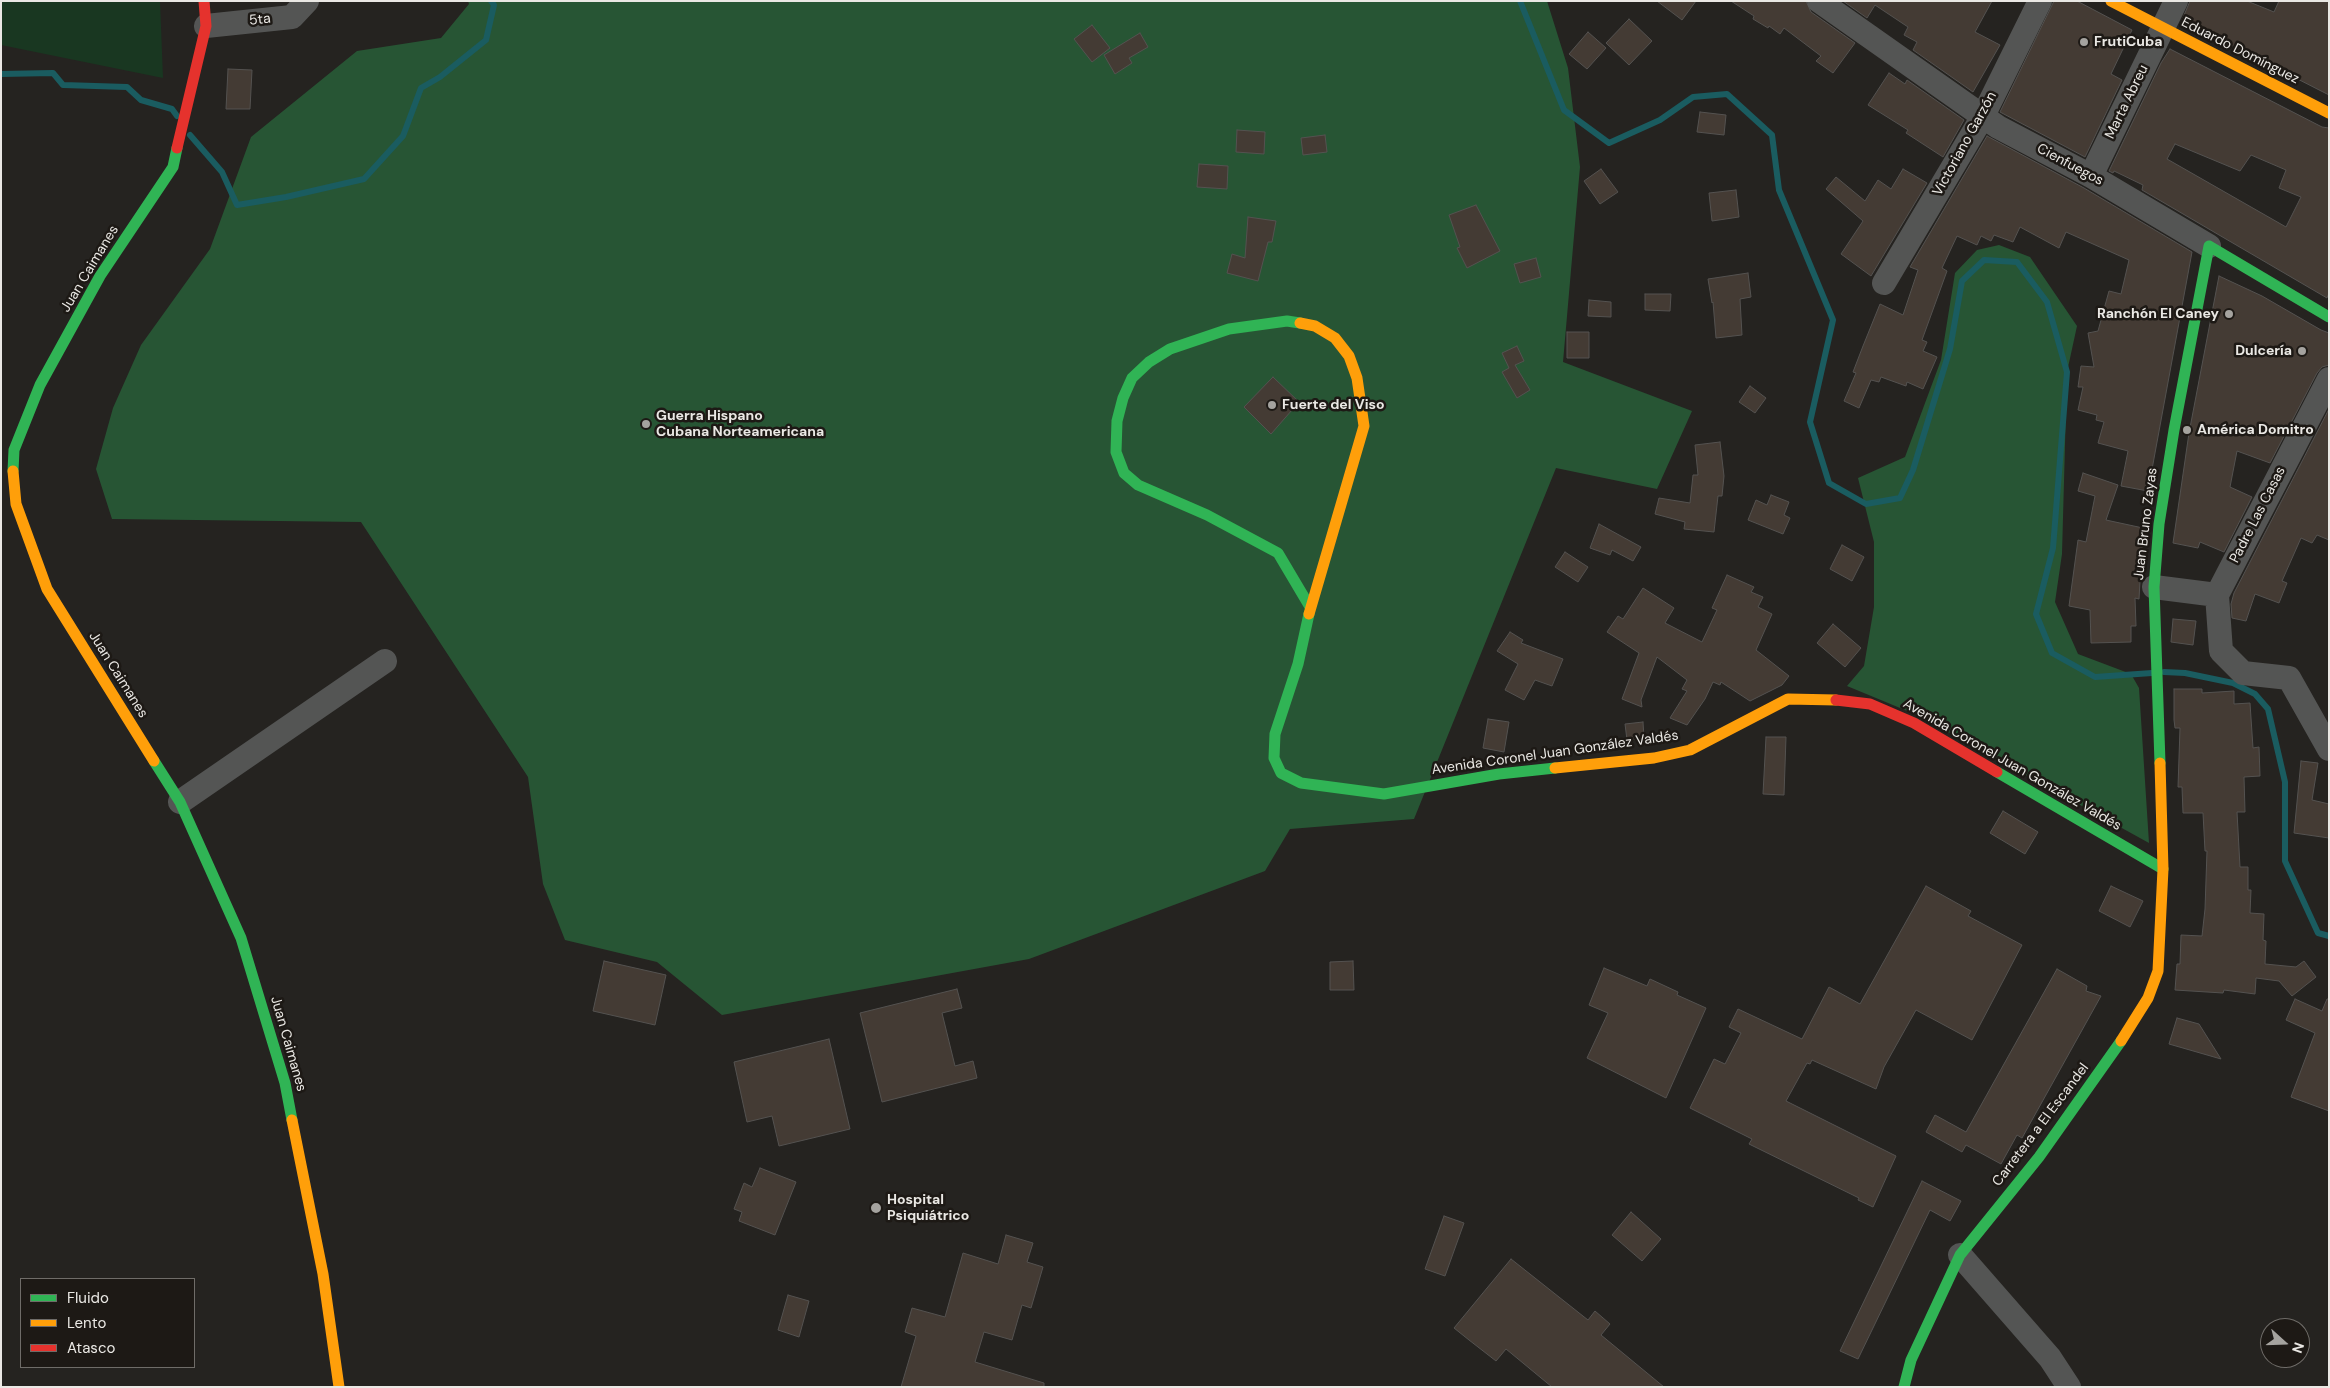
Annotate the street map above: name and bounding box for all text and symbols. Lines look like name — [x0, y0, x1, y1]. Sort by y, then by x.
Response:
street label: 5ta — [248, 11, 272, 29]
street label: Eduardo Domínguez — [2178, 14, 2302, 88]
place label: FrutiCuba — [2094, 34, 2162, 50]
marker: FrutiCuba — [2078, 36, 2090, 48]
street label: Marta Abreu — [2102, 62, 2152, 142]
street label: Victoriano Garzón — [1929, 89, 2001, 199]
street label: Cienfuegos — [2034, 140, 2106, 190]
street label: Juan Caimanes — [57, 222, 123, 316]
place label: Ranchón El Caney — [2097, 306, 2219, 322]
marker: Ranchón El Caney — [2223, 308, 2235, 320]
place label: Dulcería — [2235, 343, 2292, 359]
marker: Dulcería — [2296, 345, 2308, 357]
place label: Fuerte del Viso — [1282, 397, 1384, 413]
marker: Fuerte del Viso — [1266, 399, 1278, 411]
place label: Guerra Hispano Cubana Norteamericana — [656, 408, 824, 441]
marker: Guerra Hispano Cubana Norteamericana — [640, 418, 652, 430]
place label: América Domitro — [2197, 422, 2314, 438]
marker: América Domitro — [2181, 424, 2193, 436]
street label: Padre Las Casas — [2226, 464, 2290, 566]
street label: Juan Bruno Zayas — [2131, 467, 2161, 581]
street label: Juan Caimanes — [85, 629, 151, 721]
street label: Avenida Coronel Juan González Valdés — [1900, 695, 2124, 835]
street label: Avenida Coronel Juan González Valdés — [1430, 727, 1680, 779]
street label: Juan Caimanes — [266, 994, 310, 1094]
street label: Carretera a El Escandel — [1989, 1060, 2093, 1190]
place label: Hospital Psiquiátrico — [887, 1192, 969, 1224]
marker: Hospital Psiquiátrico — [869, 1201, 883, 1215]
legend — [20, 1278, 195, 1368]
text: Fluido — [67, 1288, 109, 1308]
text: Lento — [67, 1313, 106, 1333]
north arrow — [2260, 1318, 2310, 1368]
text: Atasco — [67, 1338, 115, 1358]
text: N — [2288, 1340, 2308, 1356]

